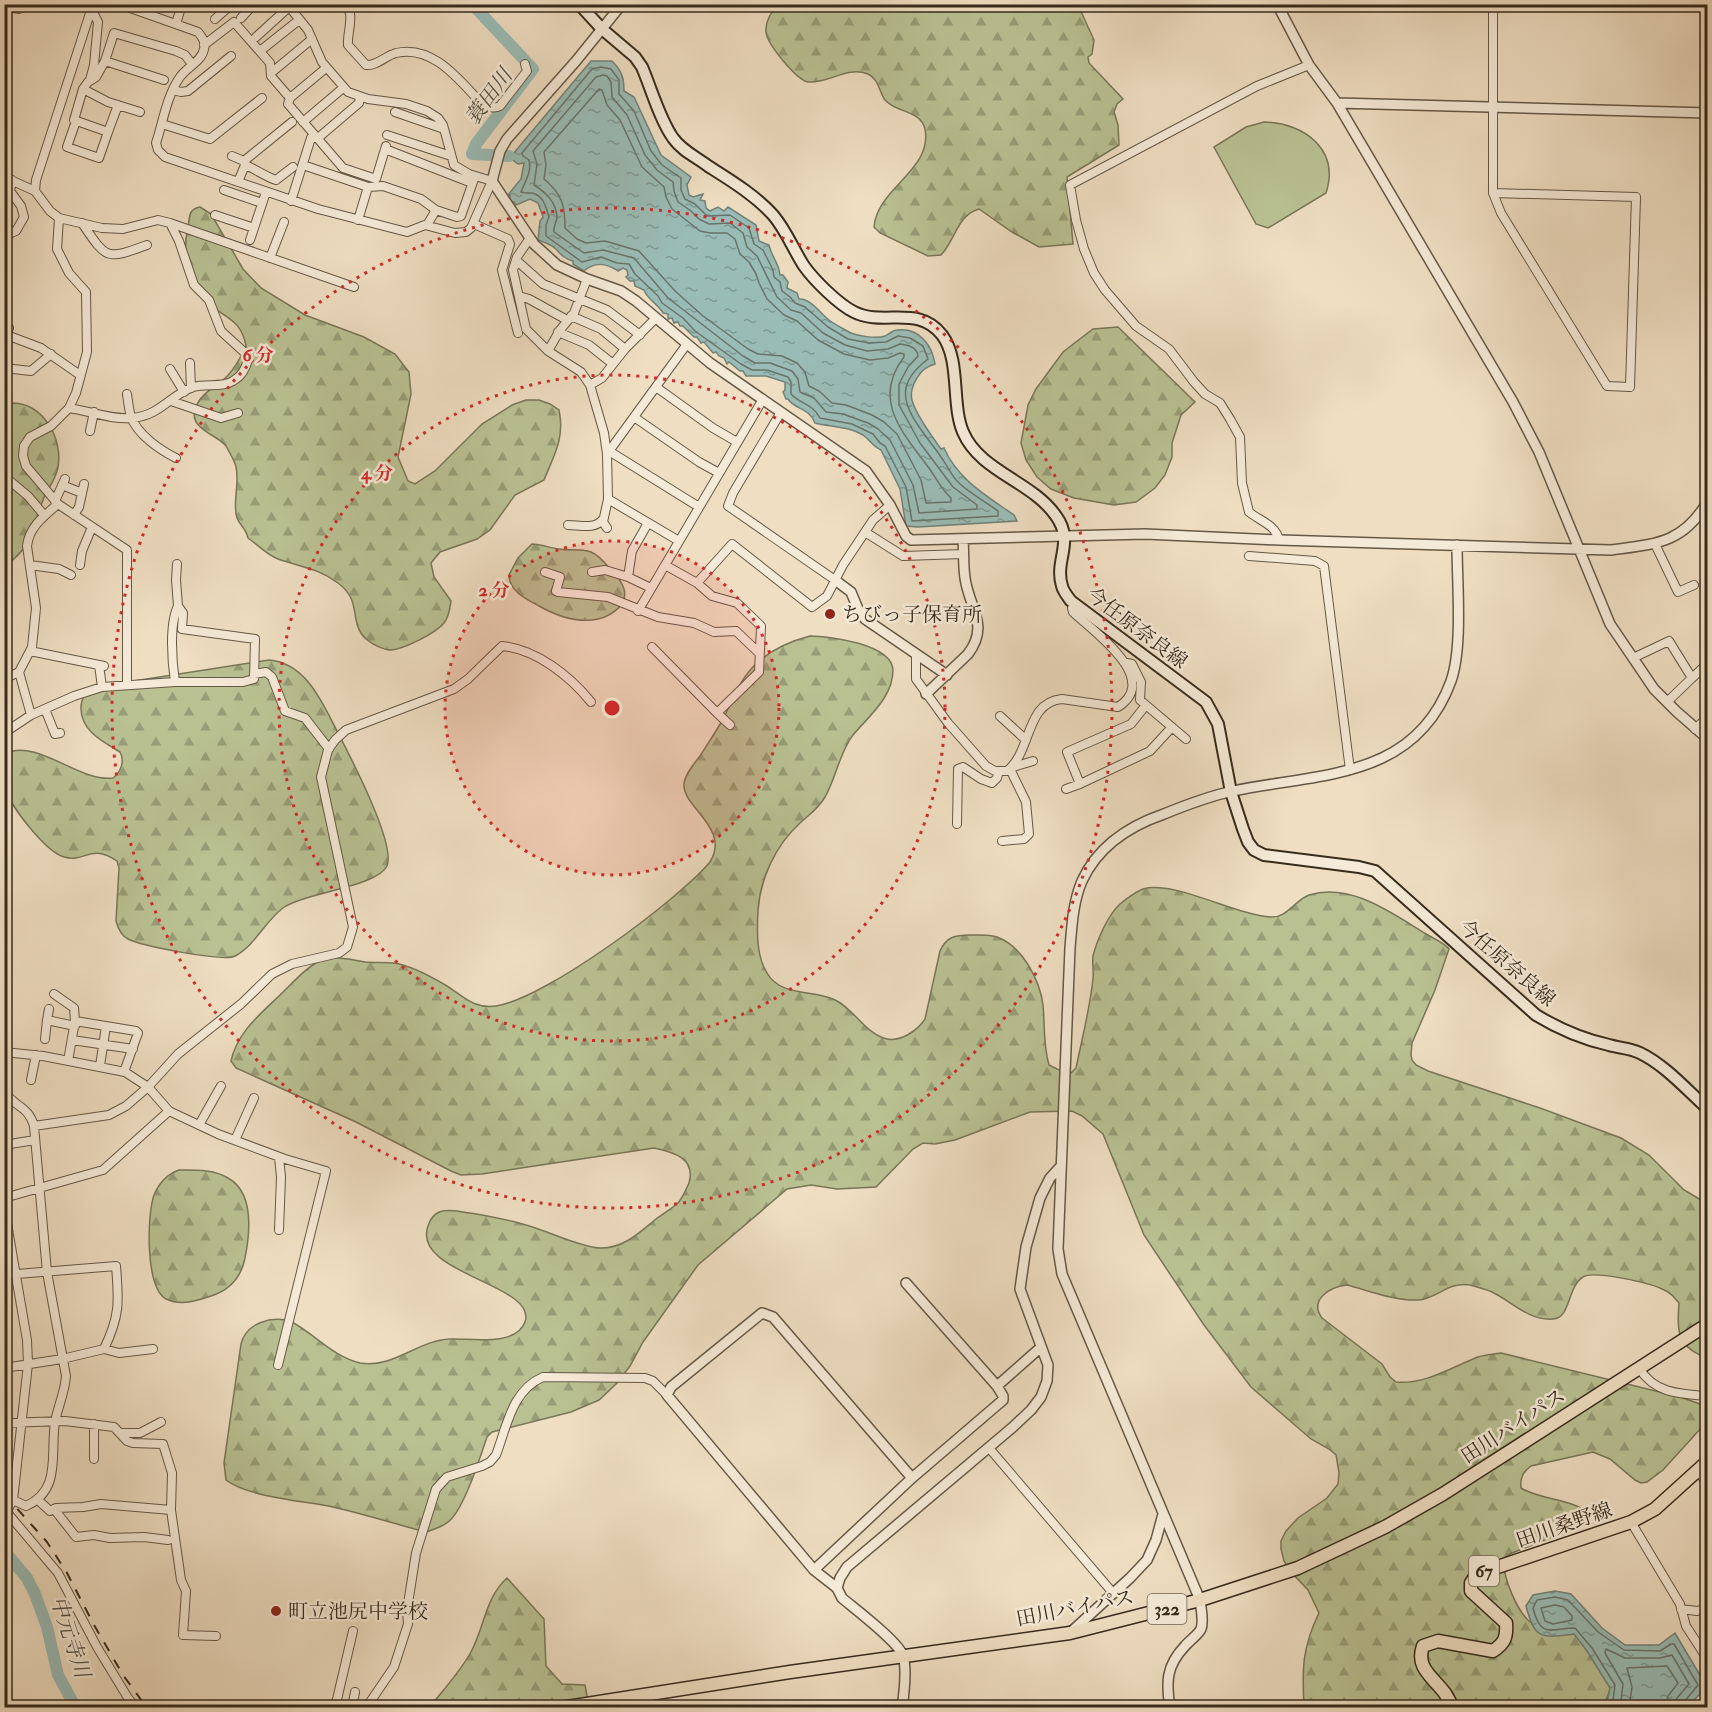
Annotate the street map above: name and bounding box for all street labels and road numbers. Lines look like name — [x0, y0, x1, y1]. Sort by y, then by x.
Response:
street label: 今任原奈良線 — [1082, 582, 1192, 674]
street label: 今任原奈良線 — [1454, 914, 1560, 1012]
street label: 田川バイパス — [1456, 1383, 1570, 1469]
street label: 田川桑野線 — [1513, 1497, 1615, 1553]
road number: 67 — [1469, 1556, 1499, 1586]
street label: 田川バイパス — [1014, 1584, 1136, 1632]
road number: 322 — [1148, 1594, 1186, 1624]

